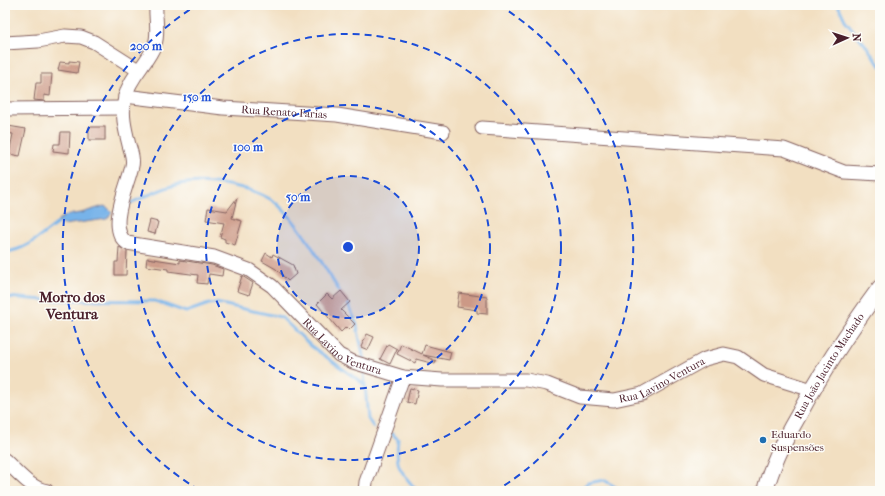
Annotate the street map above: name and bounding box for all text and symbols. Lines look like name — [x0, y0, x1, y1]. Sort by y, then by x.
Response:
north arrow — [827, 18, 867, 58]
text: N — [850, 33, 863, 43]
text: 200 m — [130, 39, 163, 53]
text: 150 m — [183, 90, 212, 104]
street label: Rua Renato Farias — [241, 103, 328, 121]
text: 100 m — [233, 140, 264, 154]
text: 50 m — [286, 190, 311, 204]
centre of rings — [341, 240, 355, 254]
district label: Morro dos Ventura — [38, 288, 105, 323]
street label: Rua João Jacinto Machado — [791, 310, 867, 421]
street label: Rua Lavino Ventura — [300, 315, 384, 377]
street label: Rua Lavino Ventura — [617, 354, 708, 405]
place label: Eduardo Suspensões — [771, 428, 824, 454]
marker: Eduardo Suspensões — [758, 435, 768, 445]

